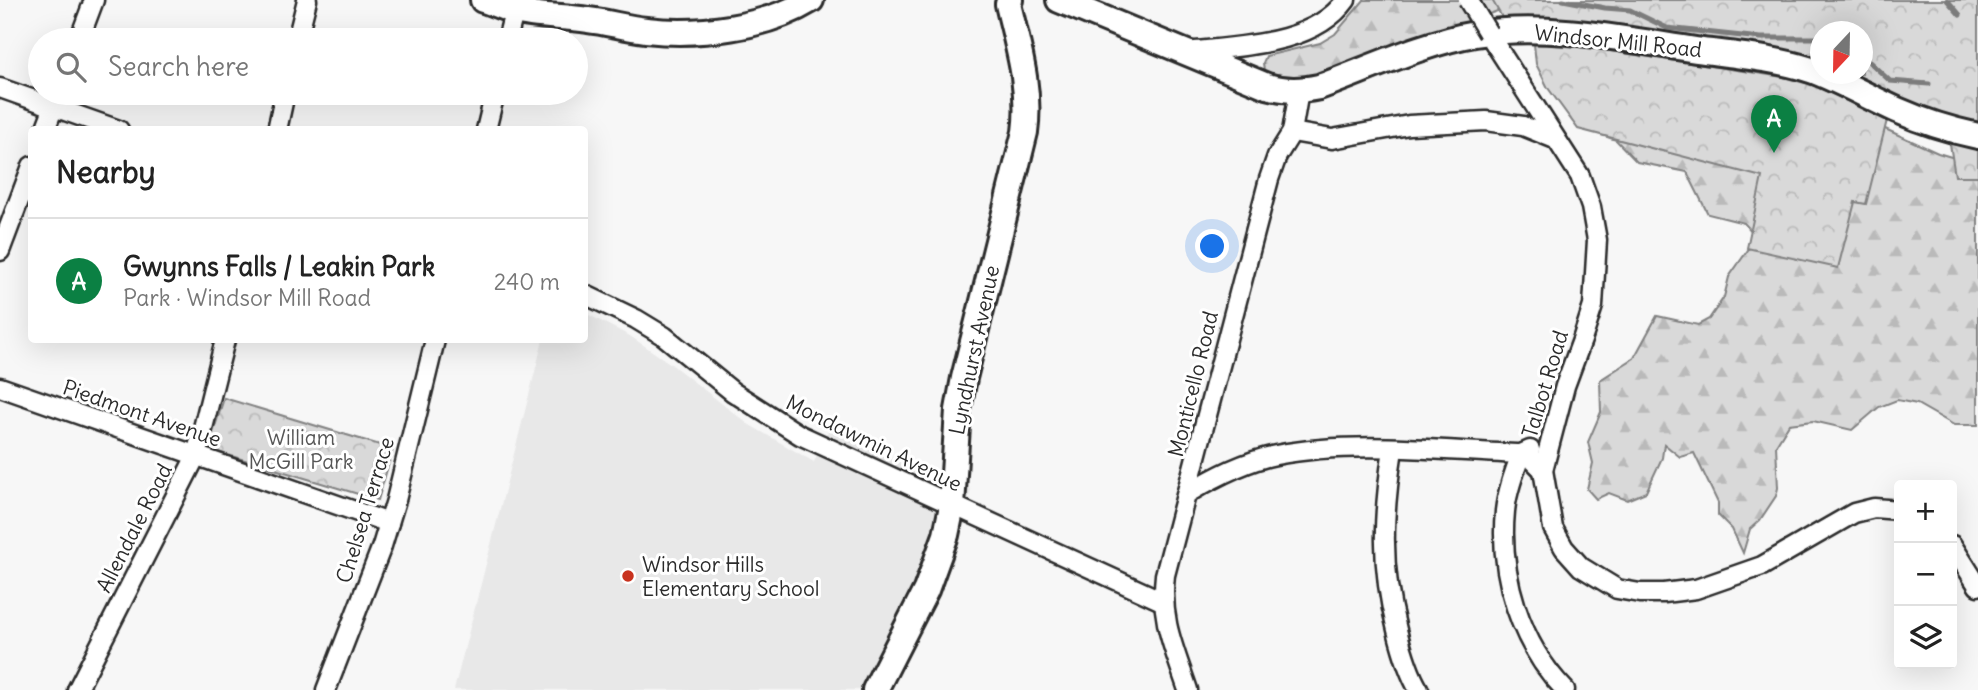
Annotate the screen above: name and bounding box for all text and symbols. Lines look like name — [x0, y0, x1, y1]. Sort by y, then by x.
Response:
street label: Windsor Mill Road — [1533, 19, 1703, 63]
north arrow — [1810, 21, 1873, 84]
search box — [28, 28, 588, 105]
icon: search — [52, 48, 90, 86]
text: Search here — [108, 50, 249, 83]
pin: A — [1751, 95, 1797, 153]
text: Nearby — [56, 153, 156, 191]
your location — [1195, 229, 1229, 263]
text: Gwynns Falls / Leakin Park — [123, 250, 435, 283]
street label: Lyndhurst Avenue — [943, 263, 1005, 437]
text: A — [72, 267, 86, 296]
text: 240 m — [494, 267, 560, 296]
text: Park · Windsor Mill Road — [123, 283, 371, 312]
street label: Monticello Road — [1162, 308, 1224, 460]
street label: Talbot Road — [1516, 327, 1574, 441]
street label: Piedmont Avenue — [59, 373, 225, 453]
street label: Mondawmin Avenue — [782, 389, 966, 497]
park label: William McGill Park — [249, 424, 353, 475]
street label: Chelsea Terrace — [330, 434, 400, 586]
street label: Allendale Road — [90, 459, 178, 597]
map controls — [1894, 480, 1957, 669]
button: + — [1894, 480, 1957, 543]
button: − — [1894, 543, 1957, 606]
place label: Windsor Hills Elementary School — [642, 551, 819, 602]
marker: Windsor Hills Elementary School — [620, 568, 636, 584]
button: layers — [1894, 606, 1957, 669]

